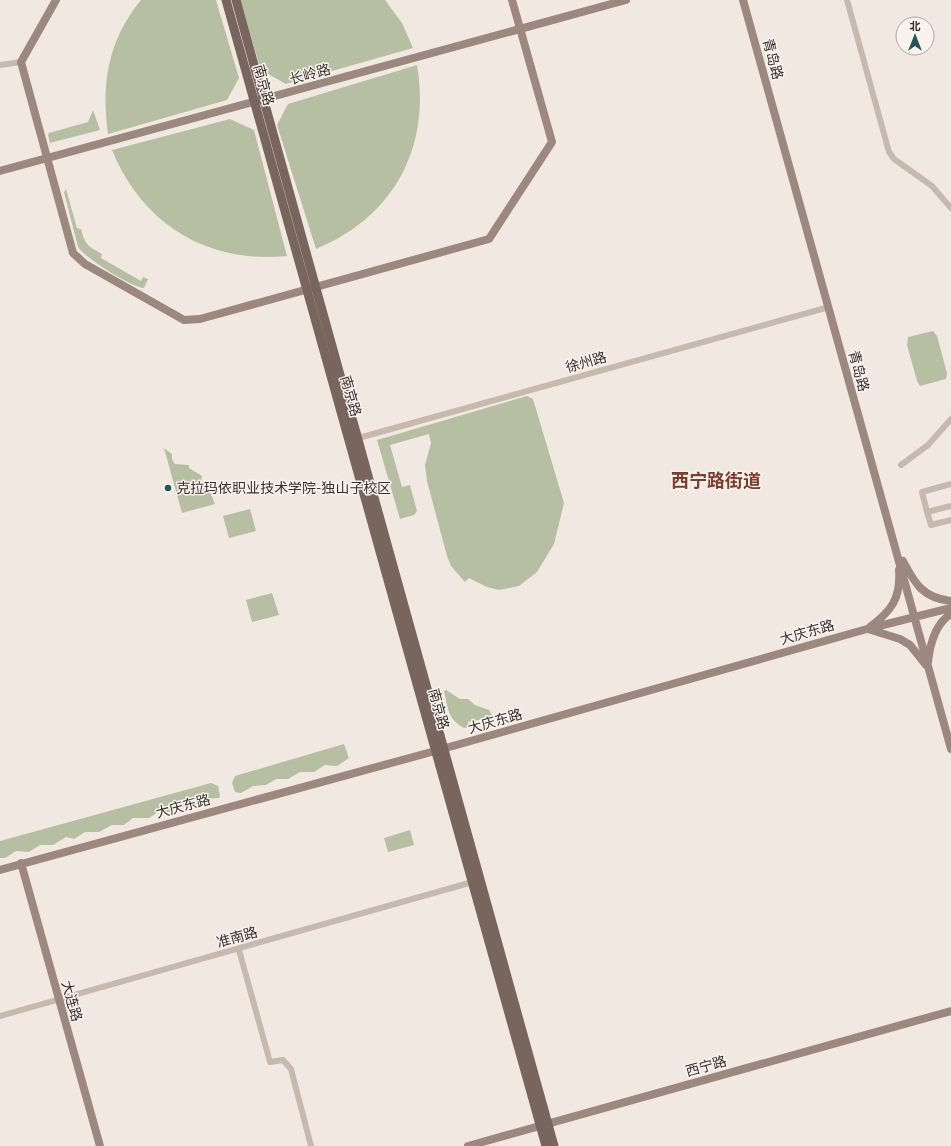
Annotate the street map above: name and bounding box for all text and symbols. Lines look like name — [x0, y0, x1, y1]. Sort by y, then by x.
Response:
north arrow — [895, 16, 935, 56]
text: 北 — [910, 19, 921, 33]
street label: 青岛路 — [759, 36, 787, 82]
street label: 长岭路 — [287, 60, 333, 88]
street label: 南京路 — [250, 62, 278, 108]
street label: 徐州路 — [563, 348, 609, 376]
street label: 青岛路 — [845, 348, 873, 394]
street label: 南京路 — [337, 373, 365, 419]
district label: 西宁路街道 — [671, 470, 761, 492]
place label: 克拉玛依职业技术学院-独山子校区 — [176, 479, 391, 497]
marker: 克拉玛依职业技术学院-独山子校区 — [163, 483, 173, 493]
street label: 大庆东路 — [778, 616, 836, 648]
street label: 南京路 — [425, 686, 453, 732]
street label: 大庆东路 — [466, 705, 524, 737]
street label: 大庆东路 — [154, 790, 212, 822]
street label: 准南路 — [214, 923, 260, 951]
street label: 大连路 — [58, 978, 86, 1024]
street label: 西宁路 — [683, 1052, 729, 1080]

